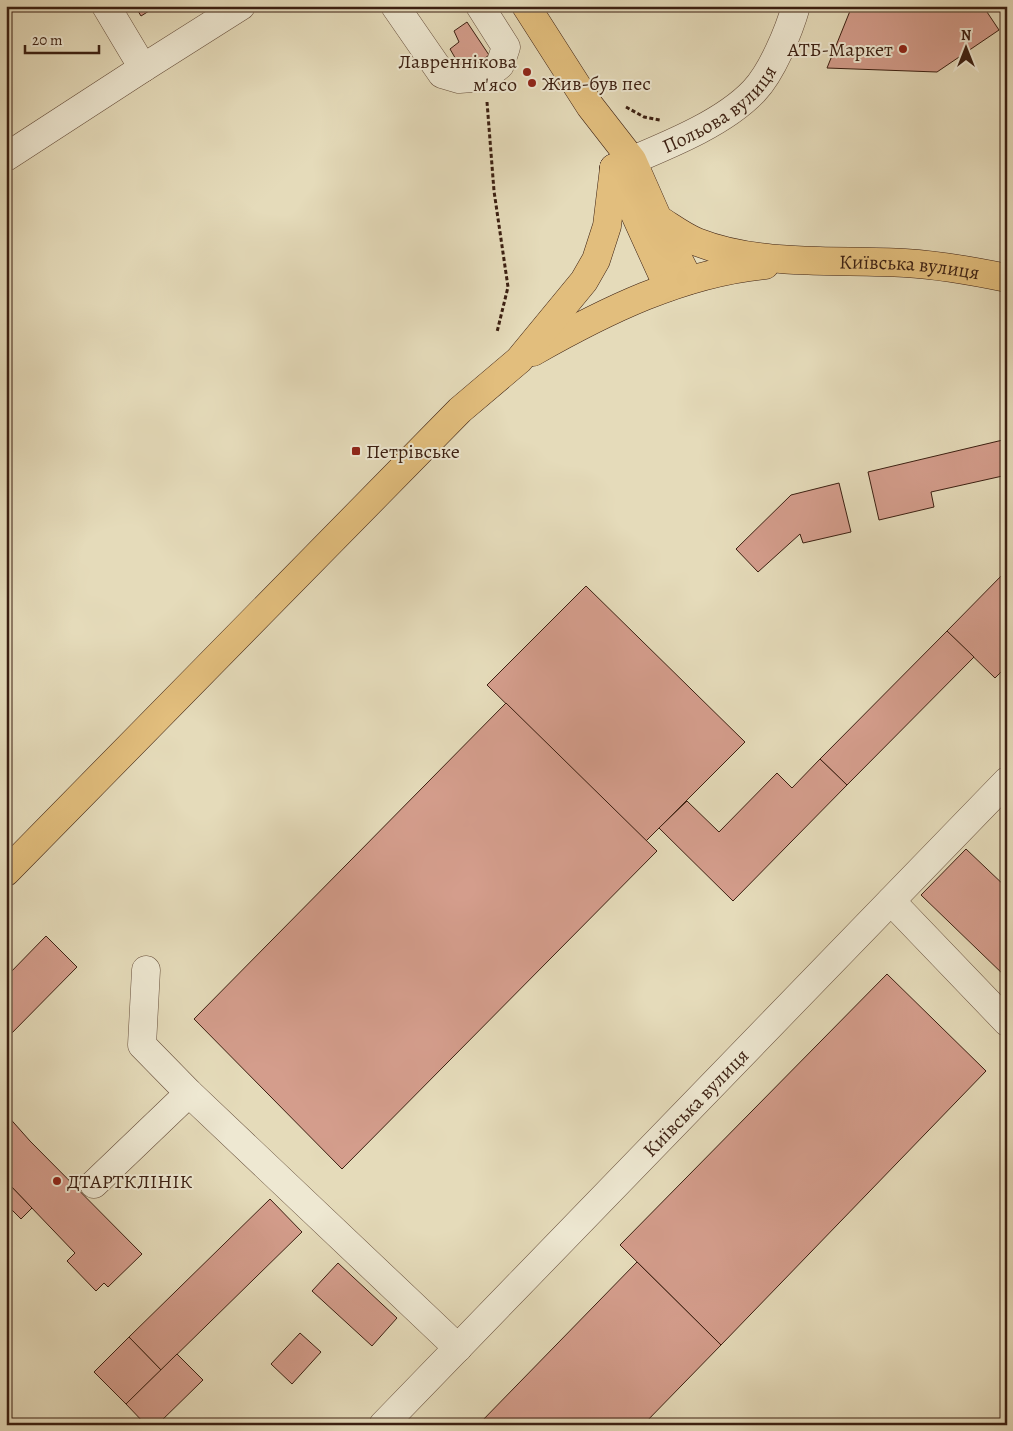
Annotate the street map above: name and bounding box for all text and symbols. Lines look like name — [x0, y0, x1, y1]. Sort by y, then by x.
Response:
scale bar — [25, 22, 99, 54]
north arrow — [940, 22, 990, 72]
text: N — [961, 26, 971, 45]
text: 20 m — [32, 30, 63, 50]
place label: АТБ-Маркет — [787, 36, 893, 63]
marker: АТБ-Маркет — [897, 43, 909, 55]
place label: Лавреннікова м'ясо — [398, 48, 518, 98]
street label: Польова вулиця — [658, 60, 783, 160]
marker: Лавреннікова м'ясо — [521, 66, 533, 78]
place label: Жив-був пес — [542, 70, 651, 97]
marker: Жив-був пес — [526, 77, 538, 89]
street label: Київська вулиця — [839, 248, 982, 286]
place label: Петрівське — [366, 438, 460, 465]
marker: Петрівське — [350, 445, 362, 457]
street label: Київська вулиця — [637, 1043, 755, 1163]
place label: ДТАРТКЛІНІК — [67, 1168, 193, 1195]
marker: ДТАРТКЛІНІК — [51, 1175, 63, 1187]

